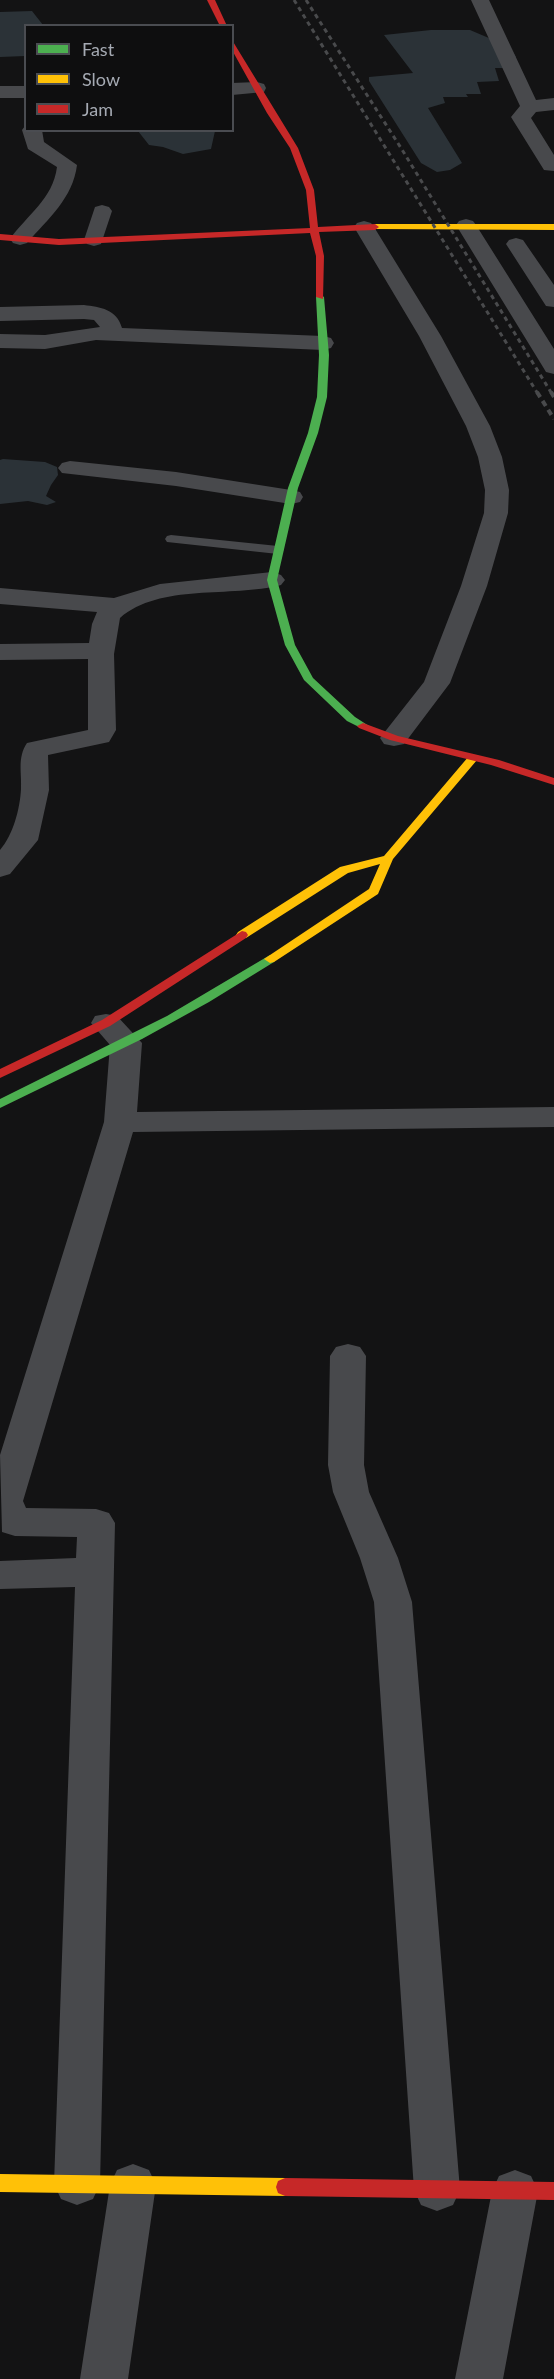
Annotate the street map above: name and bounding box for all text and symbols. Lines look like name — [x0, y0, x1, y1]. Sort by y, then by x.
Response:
legend — [24, 24, 234, 132]
text: Fast — [82, 38, 114, 60]
text: Slow — [82, 68, 120, 90]
text: Jam — [82, 98, 113, 120]

